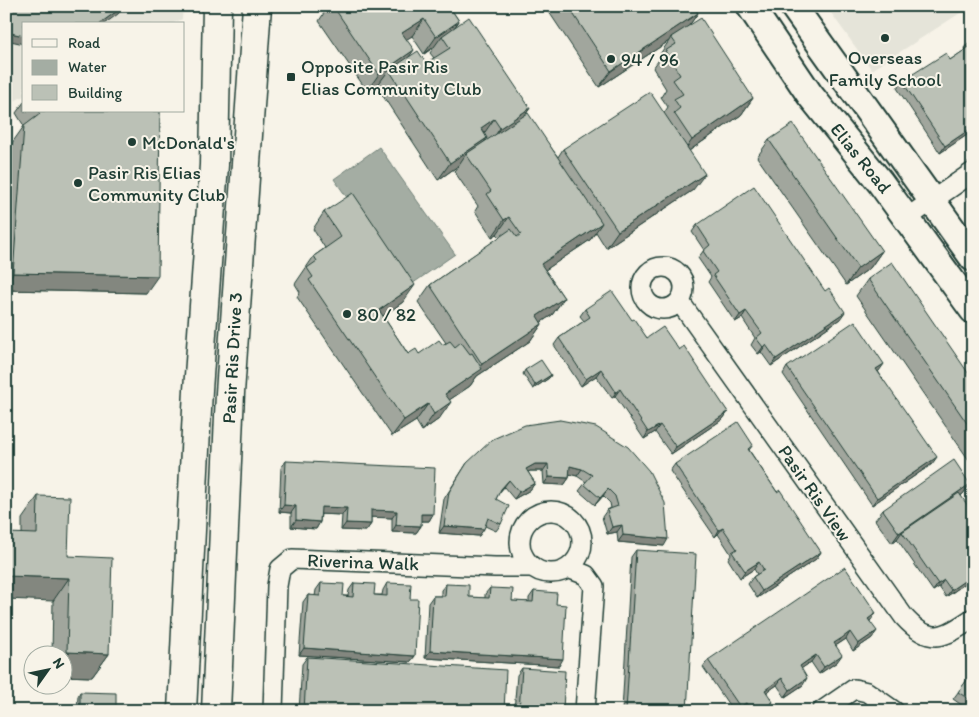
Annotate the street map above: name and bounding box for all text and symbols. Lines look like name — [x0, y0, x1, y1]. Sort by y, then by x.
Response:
legend — [22, 22, 185, 112]
marker: Overseas Family School — [879, 32, 891, 44]
text: Road — [68, 34, 101, 52]
place label: Overseas Family School — [829, 46, 942, 91]
place label: 94 / 96 — [621, 48, 679, 71]
marker: 94 / 96 — [605, 53, 617, 65]
place label: Opposite Pasir Ris Elias Community Club — [301, 55, 482, 100]
text: Water — [68, 58, 107, 76]
marker: Opposite Pasir Ris Elias Community Club — [285, 71, 297, 83]
text: Building — [68, 84, 122, 102]
street label: Elias Road — [826, 118, 897, 198]
place label: McDonald's — [142, 131, 235, 154]
marker: McDonald's — [126, 136, 138, 148]
place label: Pasir Ris Elias Community Club — [88, 161, 226, 206]
marker: Pasir Ris Elias Community Club — [72, 177, 84, 189]
street label: Pasir Ris Drive 3 — [217, 292, 247, 424]
place label: 80 / 82 — [357, 303, 416, 326]
marker: 80 / 82 — [341, 308, 353, 320]
street label: Pasir Ris View — [773, 440, 857, 546]
street label: Riverina Walk — [307, 549, 420, 575]
north arrow — [22, 644, 72, 694]
text: N — [49, 655, 68, 672]

